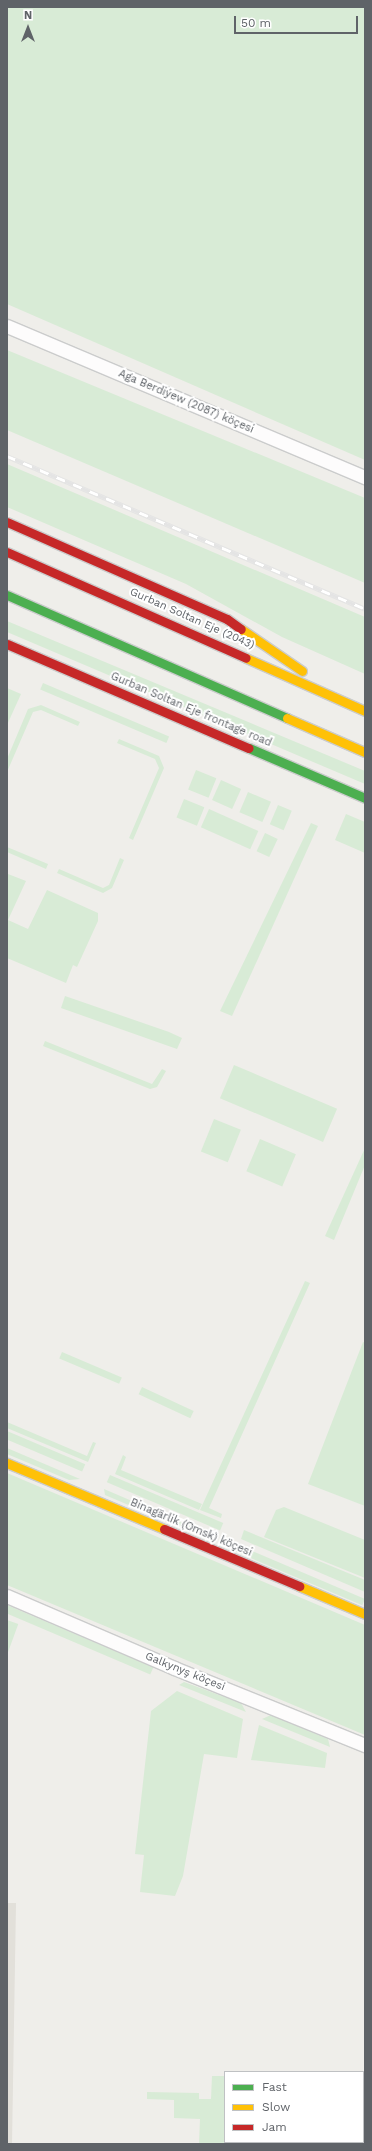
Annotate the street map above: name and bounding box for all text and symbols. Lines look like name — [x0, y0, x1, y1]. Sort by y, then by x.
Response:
north arrow — [8, 8, 48, 48]
scale bar — [236, 8, 360, 34]
text: N — [24, 9, 32, 22]
text: 50 m — [241, 16, 271, 30]
street label: Aga Berdiýew (2087) köçesi — [116, 367, 256, 437]
street label: Gurban Soltan Eje (2043) — [128, 586, 256, 652]
street label: Gurban Soltan Eje frontage road — [108, 670, 274, 750]
street label: Binagärlik (Omsk) köçesi — [128, 1496, 254, 1560]
street label: Galkynyş köçesi — [143, 1650, 227, 1694]
legend — [224, 2071, 364, 2143]
text: Fast — [262, 2080, 287, 2094]
text: Slow — [262, 2100, 290, 2114]
text: Jam — [262, 2120, 287, 2134]

